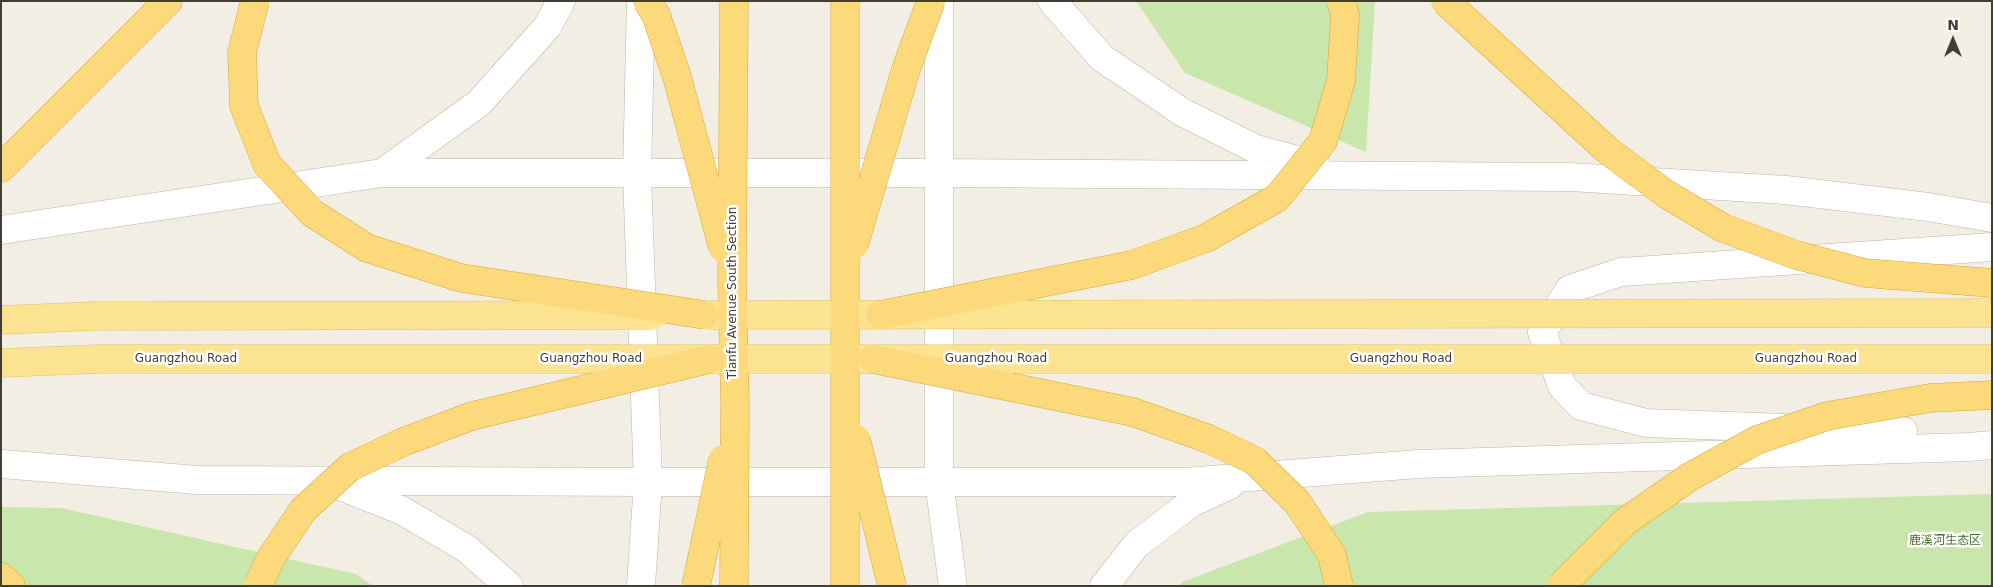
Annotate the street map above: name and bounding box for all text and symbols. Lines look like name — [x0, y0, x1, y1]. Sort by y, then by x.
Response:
north arrow — [1928, 15, 1978, 65]
text: N — [1947, 17, 1959, 33]
street label: Tianfu Avenue South Section — [726, 207, 740, 379]
street label: Guangzhou Road — [135, 352, 237, 366]
street label: Guangzhou Road — [540, 352, 642, 366]
street label: Guangzhou Road — [945, 352, 1047, 366]
street label: Guangzhou Road — [1350, 352, 1452, 366]
street label: Guangzhou Road — [1755, 352, 1857, 366]
park label: 鹿溪河生态区 — [1909, 534, 1981, 548]

